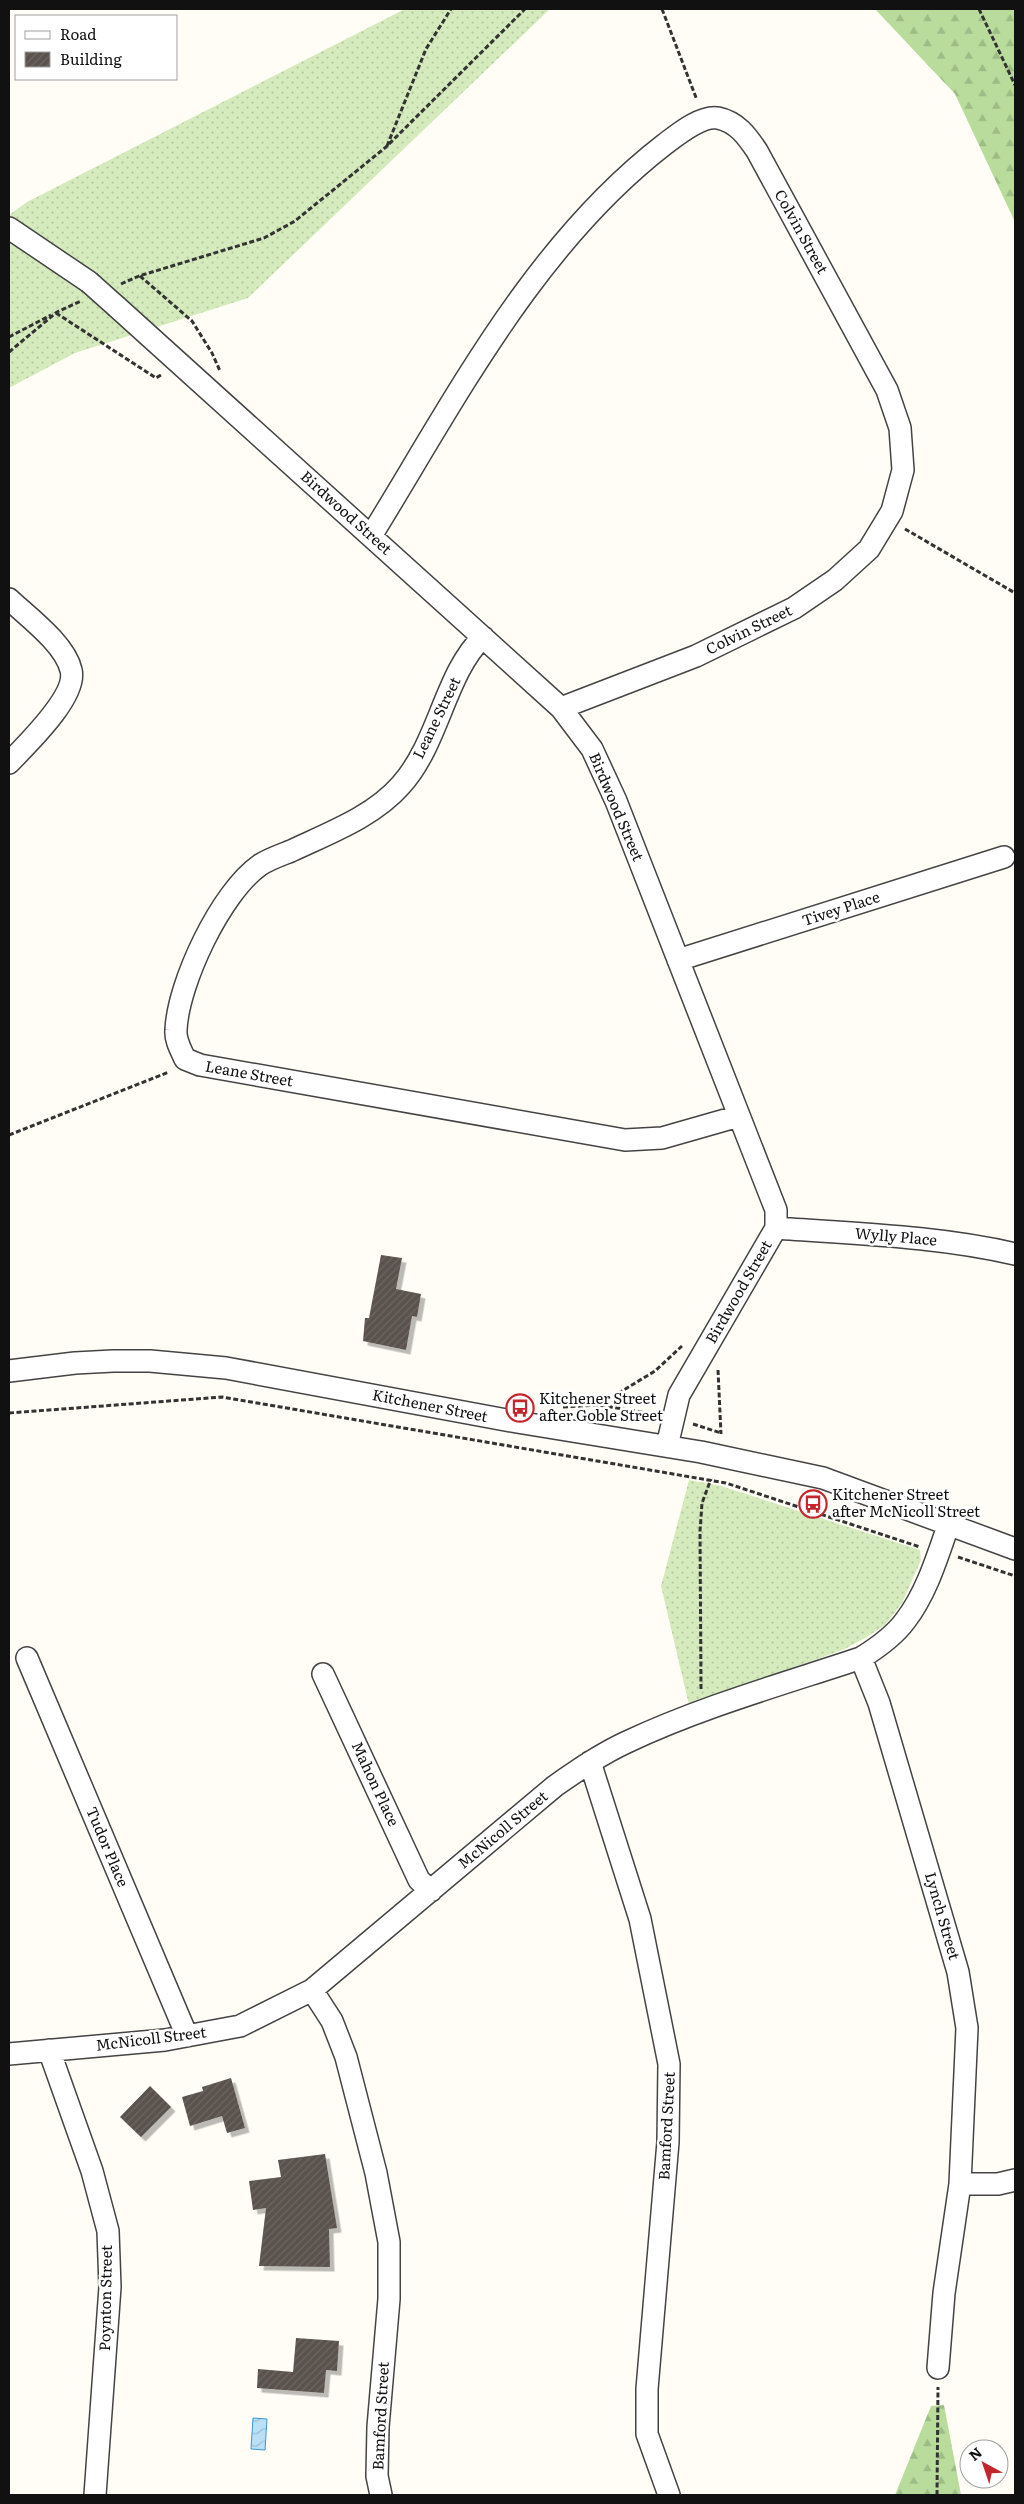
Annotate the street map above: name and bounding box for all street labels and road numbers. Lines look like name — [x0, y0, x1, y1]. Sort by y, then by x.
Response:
street label: Colvin Street — [770, 185, 835, 278]
street label: Birdwood Street — [296, 464, 398, 559]
street label: Colvin Street — [701, 598, 795, 659]
street label: Leane Street — [406, 672, 465, 762]
street label: Birdwood Street — [584, 748, 651, 864]
street label: Tivey Place — [799, 884, 883, 931]
street label: Leane Street — [204, 1053, 295, 1092]
street label: Wylly Place — [854, 1220, 938, 1251]
street label: Birdwood Street — [699, 1235, 777, 1347]
street label: Kitchener Street — [371, 1382, 490, 1427]
street label: Mahon Place — [347, 1737, 406, 1830]
street label: McNicoll Street — [452, 1784, 552, 1873]
street label: Tudor Place — [81, 1803, 136, 1890]
street label: Lynch Street — [920, 1869, 967, 1962]
street label: McNicoll Street — [94, 2019, 207, 2056]
street label: Bamford Street — [651, 2071, 680, 2181]
street label: Poynton Street — [92, 2245, 117, 2351]
street label: Bamford Street — [365, 2361, 394, 2471]

